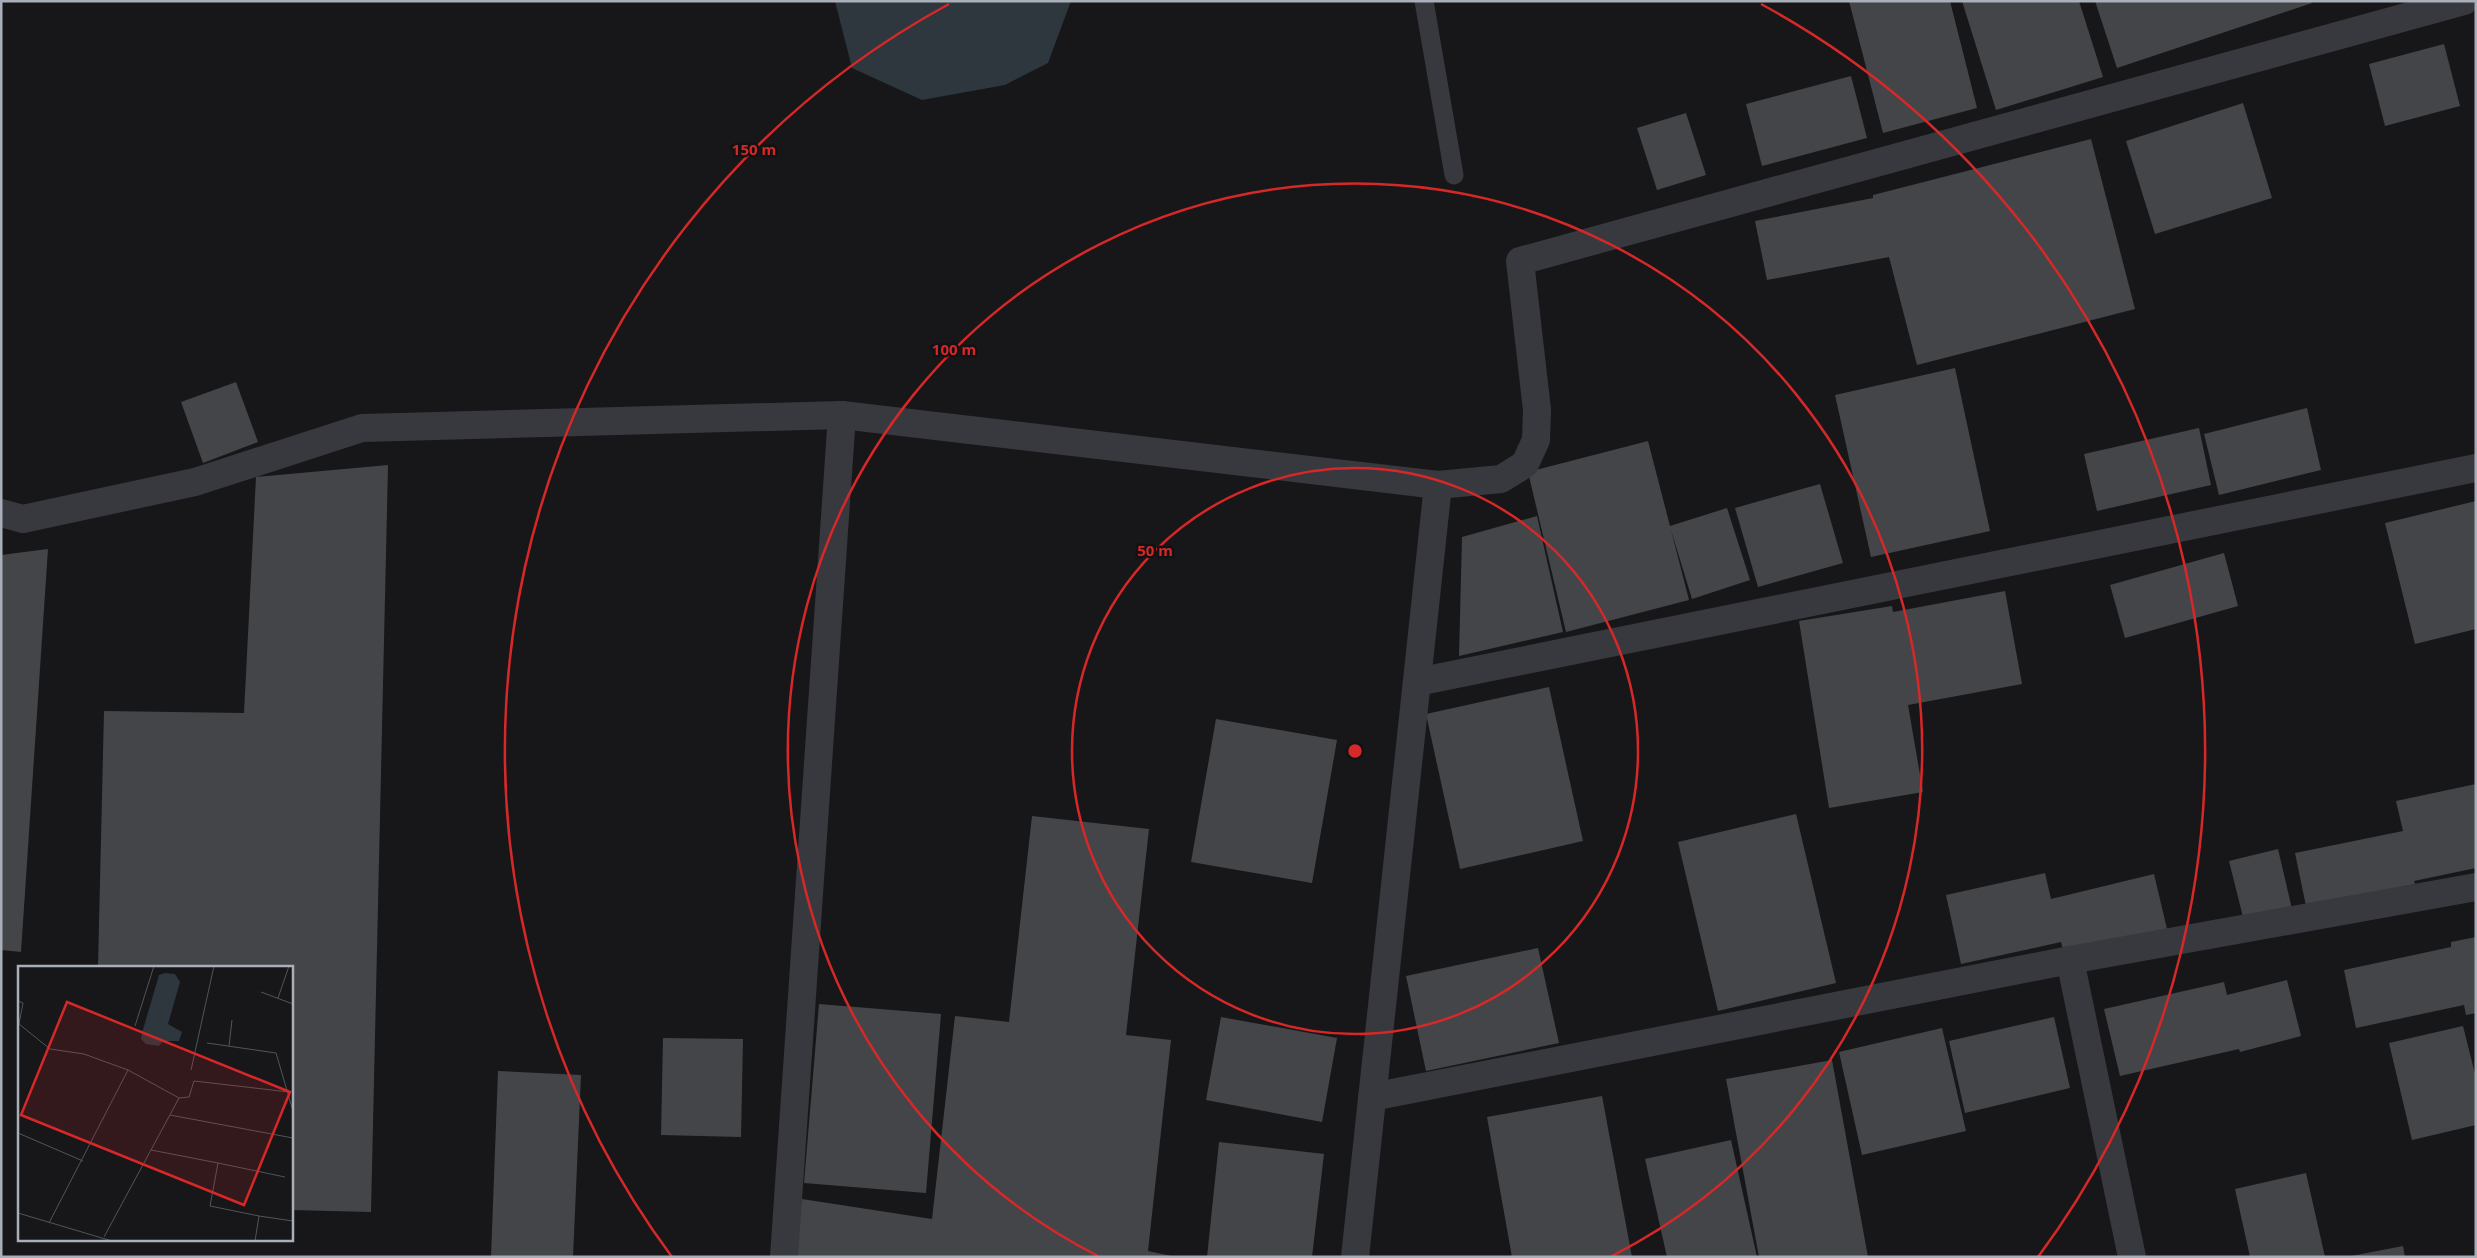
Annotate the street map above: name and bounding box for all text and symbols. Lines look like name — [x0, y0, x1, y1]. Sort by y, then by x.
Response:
text: 150 m — [732, 139, 776, 159]
text: 100 m — [932, 339, 976, 359]
text: 50 m — [1137, 540, 1173, 560]
centre of rings — [1346, 742, 1364, 760]
inset map — [18, 966, 292, 1240]

